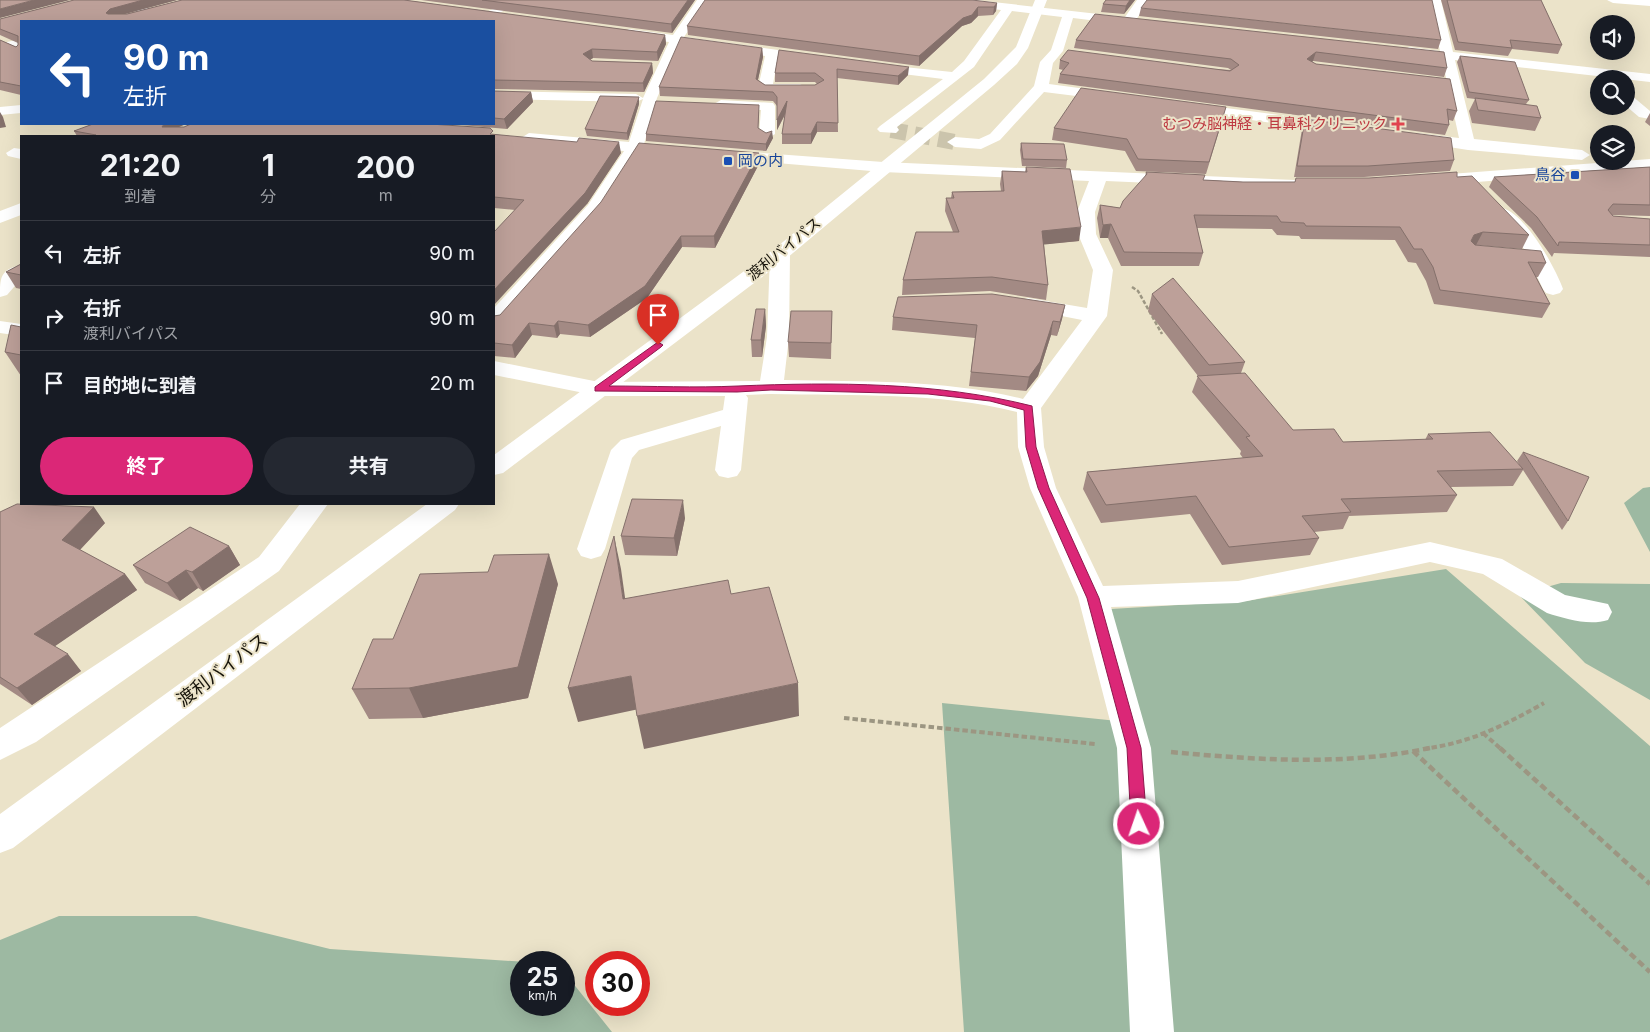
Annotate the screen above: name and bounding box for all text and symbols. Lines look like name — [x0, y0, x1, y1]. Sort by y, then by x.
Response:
map controls — [1590, 15, 1635, 170]
button: sound — [1590, 15, 1635, 60]
text: 90 m — [123, 36, 210, 78]
icon: left — [40, 40, 105, 105]
button: search — [1590, 70, 1635, 115]
text: 左折 — [123, 83, 167, 109]
place label: むつみ脳神経・耳鼻科クリニック — [1162, 114, 1387, 133]
marker: むつみ脳神経・耳鼻科クリニック — [1391, 117, 1405, 131]
button: layers — [1590, 125, 1635, 170]
text: 21:20 — [100, 147, 181, 183]
text: 1 — [262, 147, 275, 183]
text: 200 — [356, 149, 415, 185]
place label: 岡の内 — [738, 151, 783, 170]
marker: 岡の内 — [722, 155, 734, 167]
place label: 鳥谷 — [1535, 165, 1565, 184]
marker: 鳥谷 — [1569, 169, 1581, 181]
text: m — [379, 185, 393, 205]
text: 到着 — [124, 186, 156, 206]
text: 分 — [260, 186, 276, 206]
street label: 渡利バイパス — [743, 213, 825, 284]
icon: left — [40, 239, 68, 267]
text: 90 m — [429, 242, 475, 265]
text: 左折 — [83, 244, 121, 267]
pin — [637, 294, 679, 345]
text: 右折 — [83, 297, 121, 320]
icon: arrive — [644, 301, 672, 329]
icon: right — [40, 304, 68, 332]
text: 90 m — [429, 307, 475, 330]
text: 渡利バイパス — [83, 323, 179, 343]
icon: arrive — [40, 369, 68, 397]
text: 20 m — [429, 372, 475, 395]
text: 目的地に到着 — [83, 374, 197, 397]
button: 終了 — [40, 437, 253, 495]
button: 共有 — [263, 437, 475, 495]
street label: 渡利バイパス — [172, 629, 271, 710]
position arrow — [1112, 797, 1164, 849]
speed limit sign: 30 — [585, 951, 650, 1016]
text: 25 — [527, 962, 558, 992]
text: km/h — [528, 988, 557, 1003]

